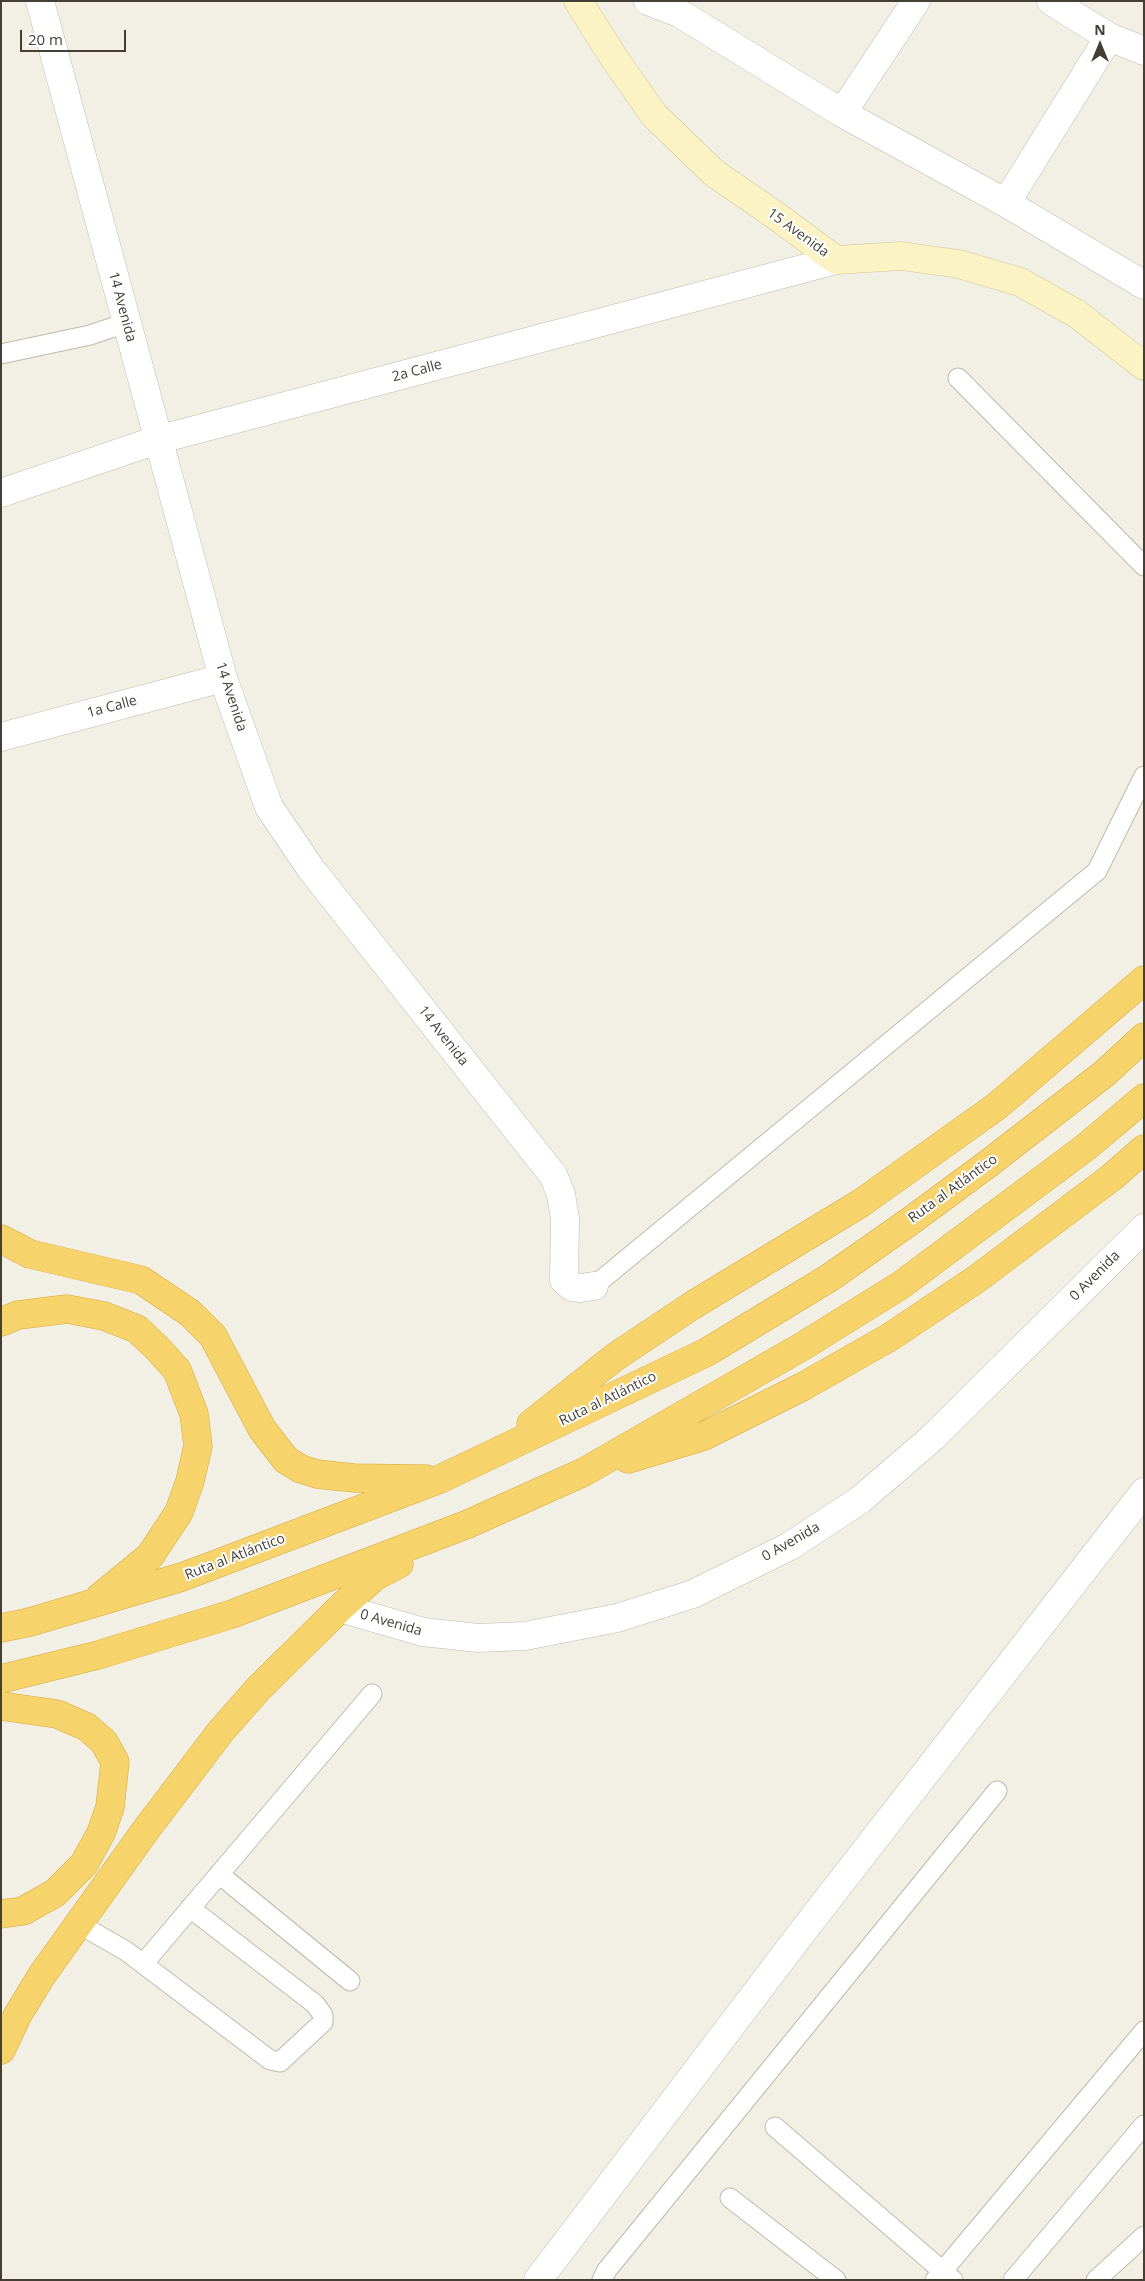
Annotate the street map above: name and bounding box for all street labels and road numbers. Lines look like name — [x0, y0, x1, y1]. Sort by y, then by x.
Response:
street label: 15 Avenida — [764, 205, 832, 261]
street label: 14 Avenida — [105, 270, 139, 344]
street label: 2a Calle — [390, 356, 444, 386]
street label: 14 Avenida — [212, 660, 250, 734]
street label: 1a Calle — [85, 692, 139, 722]
street label: 14 Avenida — [414, 1003, 472, 1069]
street label: Ruta al Atlántico — [905, 1151, 1001, 1227]
street label: 0 Avenida — [1066, 1247, 1124, 1305]
street label: Ruta al Atlántico — [557, 1368, 659, 1430]
street label: 0 Avenida — [759, 1519, 823, 1565]
street label: Ruta al Atlántico — [183, 1530, 287, 1584]
street label: 0 Avenida — [358, 1606, 424, 1640]

